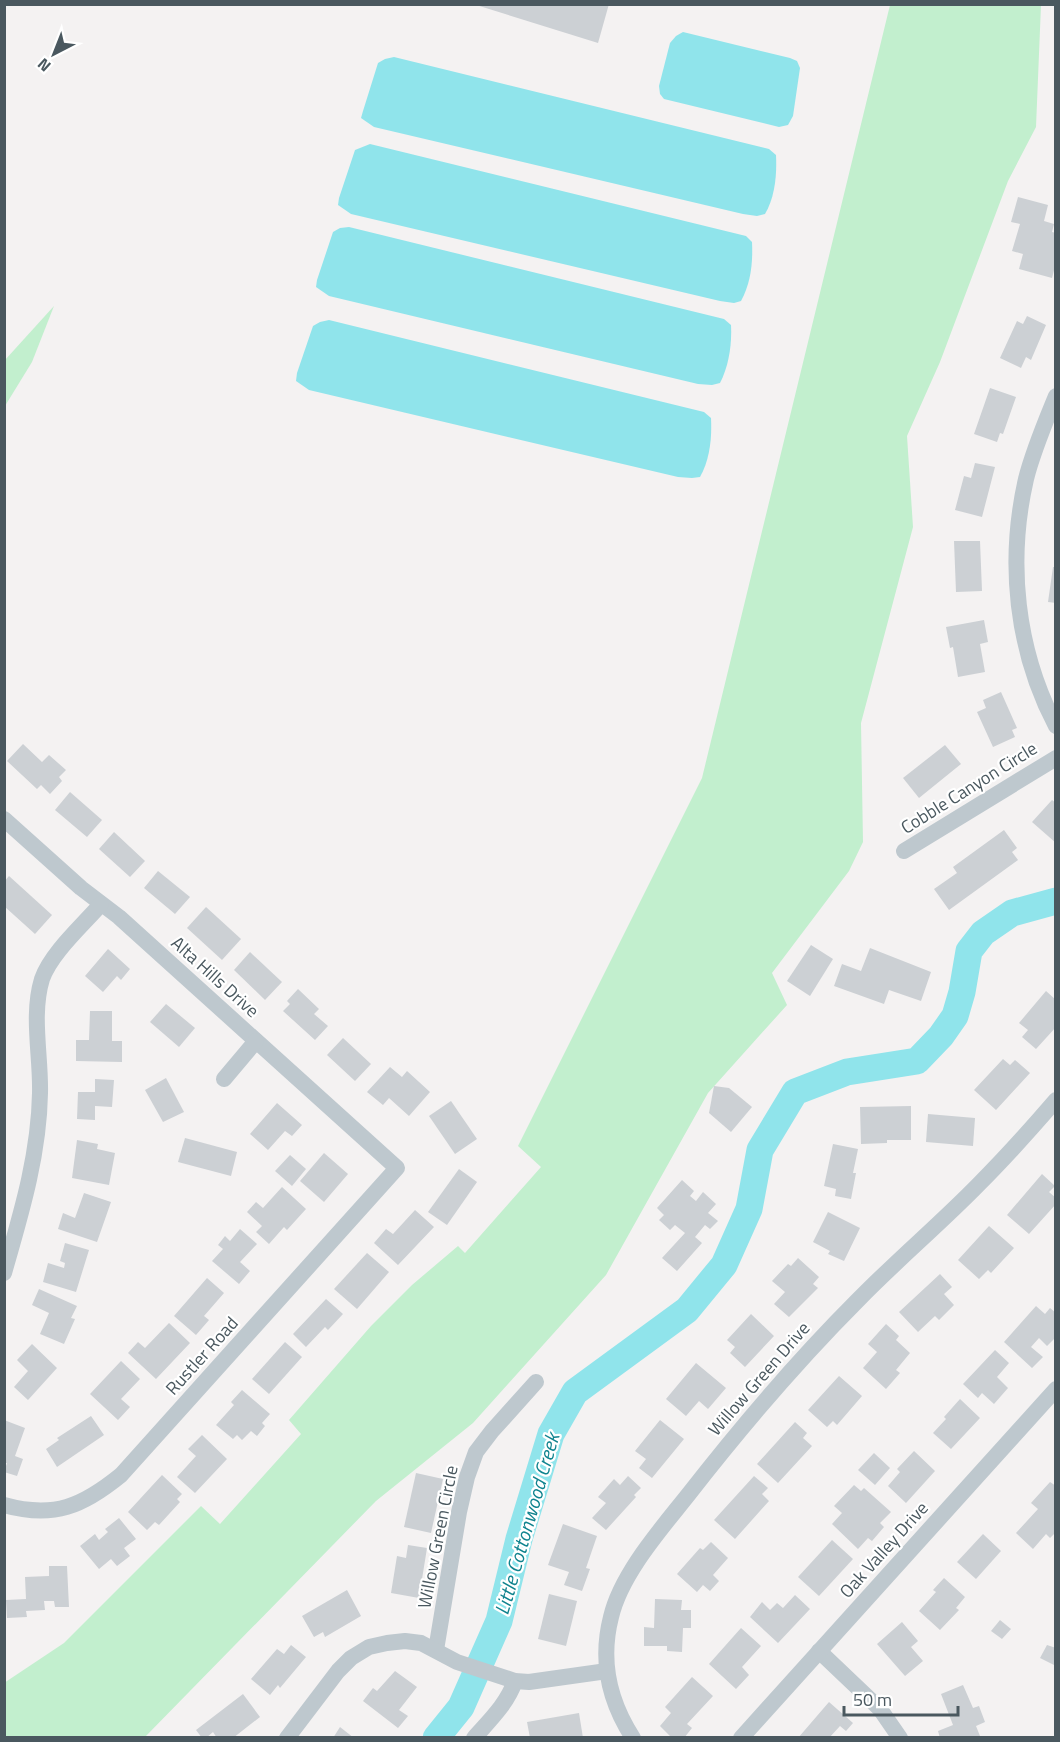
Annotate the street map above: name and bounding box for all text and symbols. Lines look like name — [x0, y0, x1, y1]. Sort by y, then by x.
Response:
north arrow — [24, 24, 84, 84]
text: N — [32, 53, 56, 78]
street label: Cobble Canyon Circle — [895, 735, 1042, 840]
street label: Alta Hills Drive — [165, 930, 265, 1024]
street label: Rustler Road — [159, 1310, 244, 1401]
street label: Willow Green Drive — [701, 1316, 816, 1442]
water label: Little Cottonwood Creek — [486, 1427, 568, 1618]
street label: Willow Green Circle — [410, 1463, 465, 1611]
street label: Oak Valley Drive — [833, 1495, 934, 1604]
scale bar — [844, 1679, 958, 1717]
text: 50 m — [853, 1686, 892, 1713]

